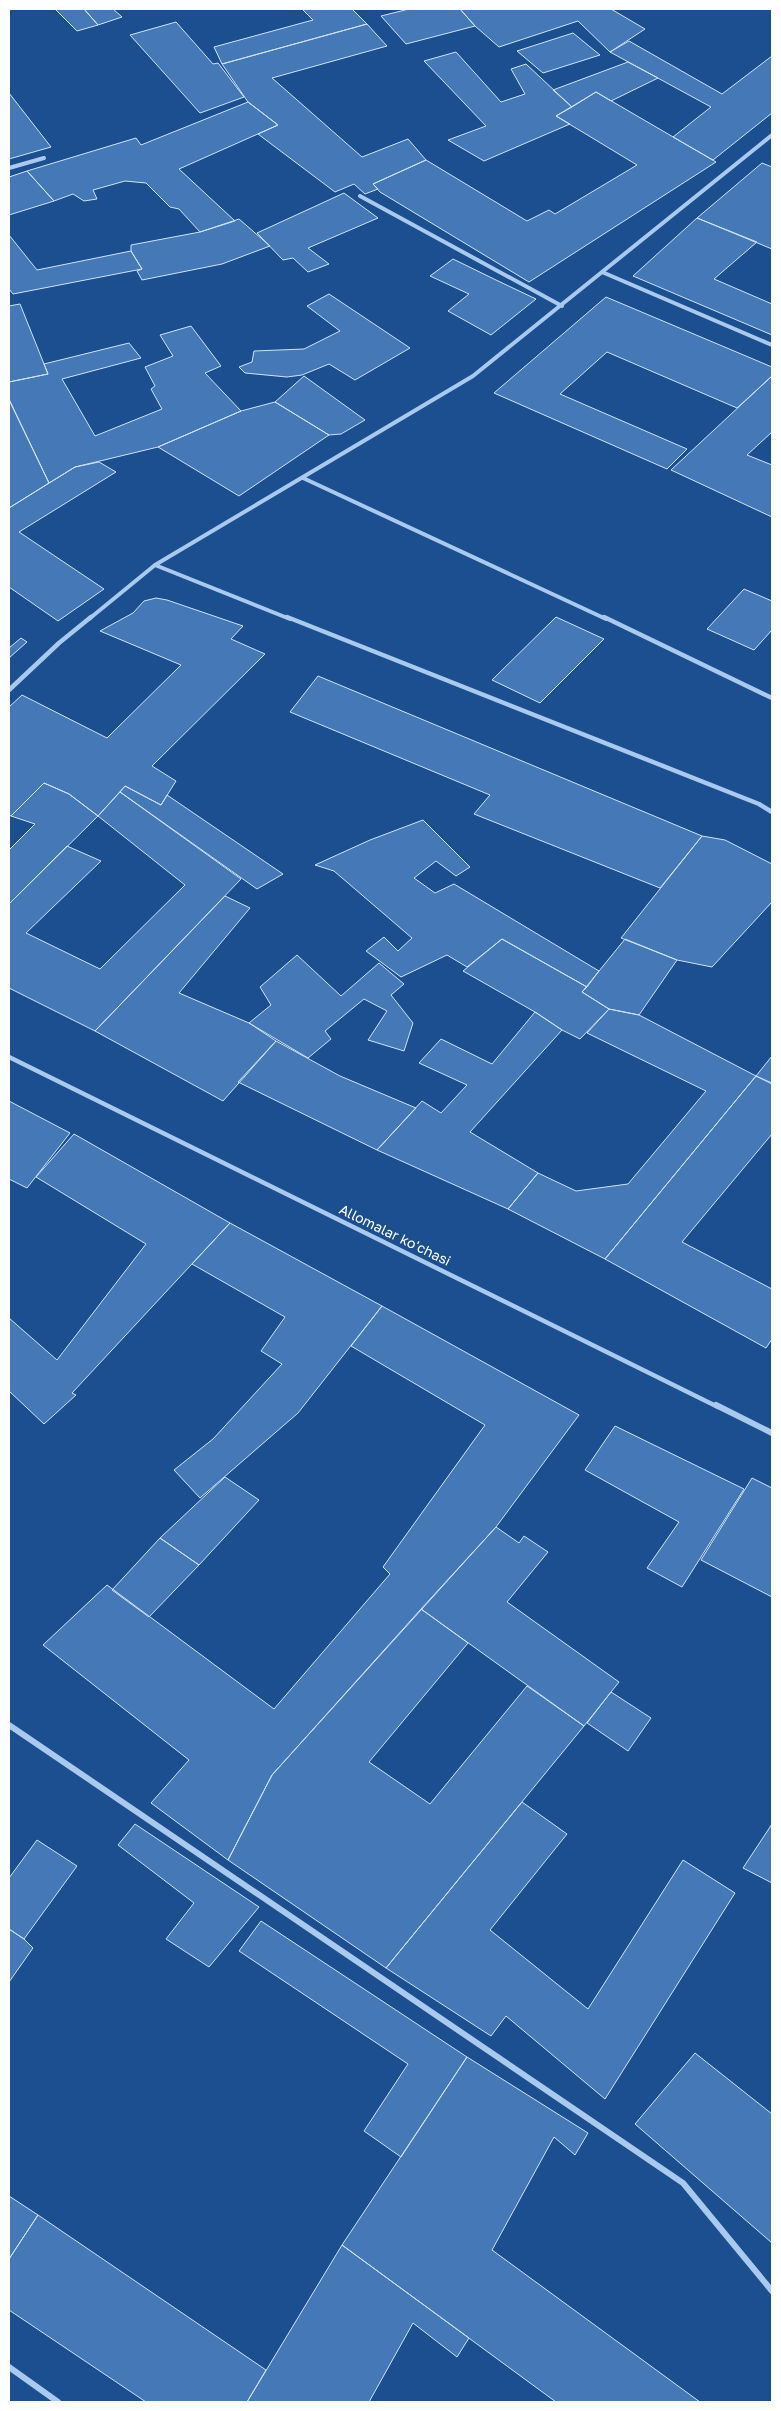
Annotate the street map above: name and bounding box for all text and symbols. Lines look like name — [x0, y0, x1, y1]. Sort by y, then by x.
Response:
street label: Allomalar ko'chasi — [337, 1200, 454, 1269]

